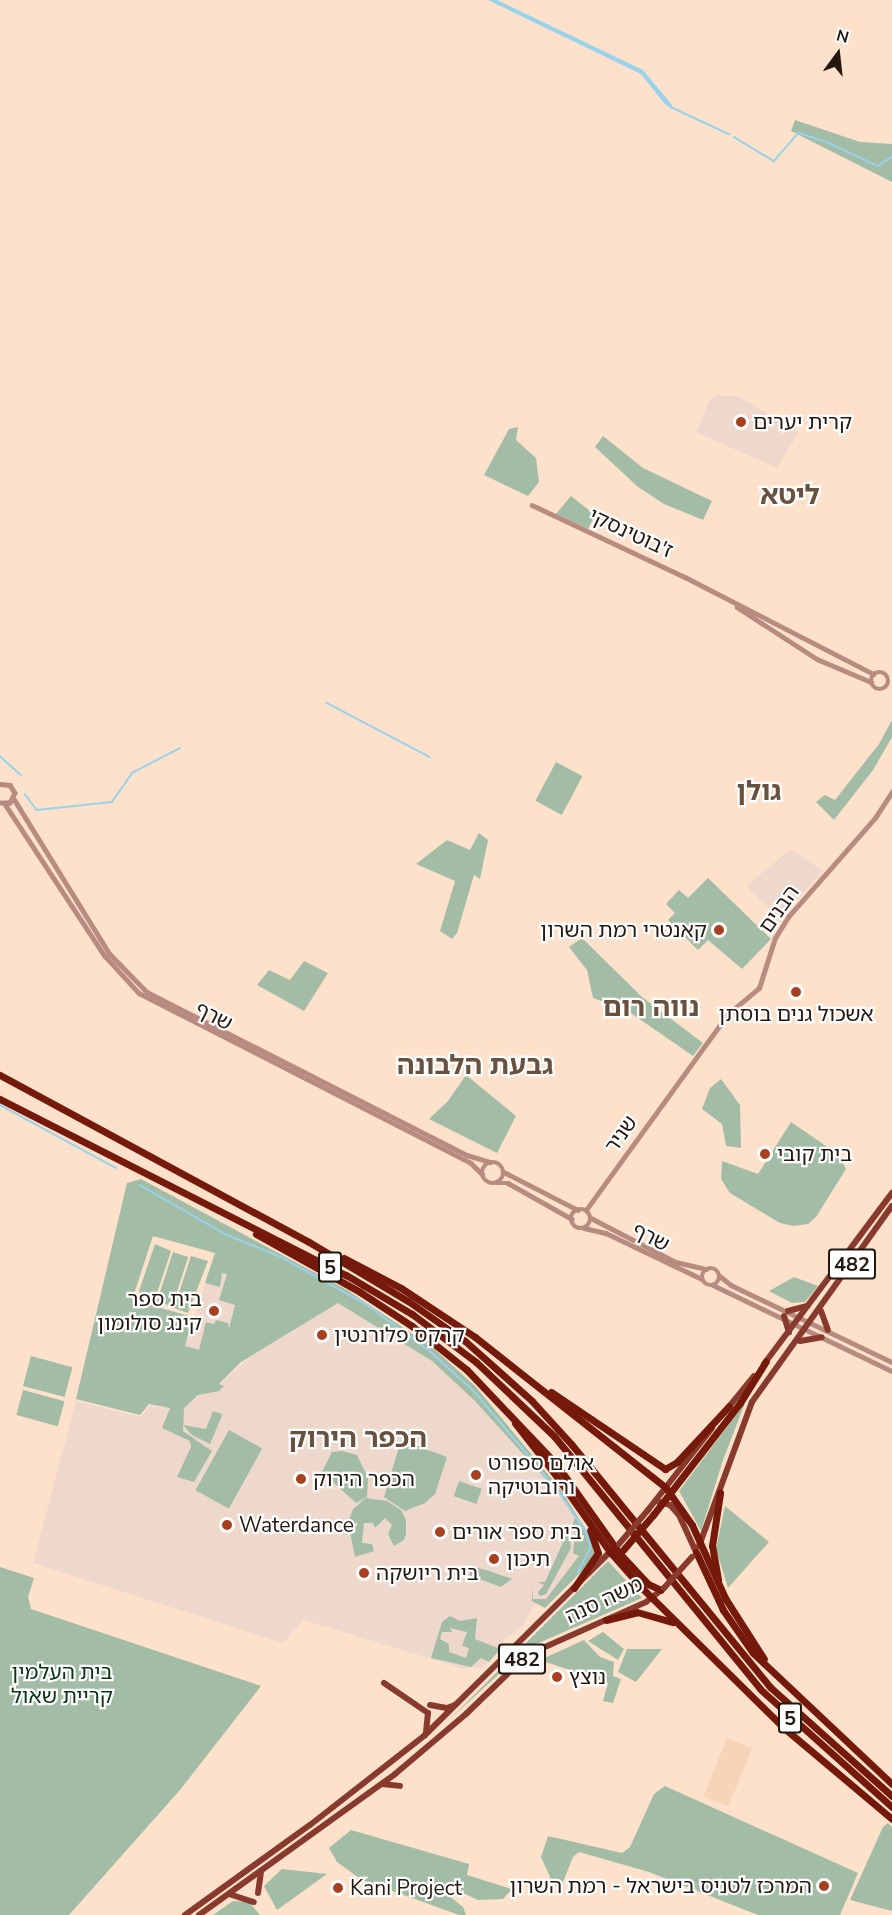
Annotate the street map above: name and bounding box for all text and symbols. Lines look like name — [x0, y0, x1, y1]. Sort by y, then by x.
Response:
north arrow — [808, 24, 868, 84]
text: N — [834, 24, 851, 49]
place label: קרית יערים — [753, 409, 852, 435]
marker: קרית יערים — [734, 415, 748, 429]
district label: ליטא — [760, 480, 820, 512]
street label: ז'בוטינסקי — [585, 503, 677, 563]
district label: גולן — [737, 776, 781, 808]
street label: הבנים — [754, 880, 804, 938]
place label: קאנטרי רמת השרון — [540, 917, 707, 943]
marker: קאנטרי רמת השרון — [712, 923, 726, 937]
marker: אשכול גנים בוסתן — [789, 985, 803, 999]
district label: נווה רום — [603, 992, 699, 1024]
street label: שרף — [191, 996, 237, 1036]
place label: אשכול גנים בוסתן — [718, 1001, 874, 1027]
district label: גבעת הלבונה — [397, 1050, 553, 1082]
street label: שניר — [599, 1110, 643, 1158]
place label: בית קובי — [777, 1141, 852, 1167]
marker: בית קובי — [758, 1147, 772, 1161]
street label: שרף — [628, 1217, 674, 1257]
road number: 482 — [828, 1247, 876, 1281]
road number: 5 — [318, 1250, 342, 1284]
place label: בית ספר קינג סולומון — [97, 1286, 202, 1336]
marker: בית ספר קינג סולומון — [207, 1304, 221, 1318]
place label: קרקס פלורנטין — [334, 1322, 465, 1348]
marker: קרקס פלורנטין — [315, 1328, 329, 1342]
district label: הכפר הירוק — [289, 1423, 427, 1455]
place label: אולם ספורט ורובוטיקה — [488, 1450, 594, 1500]
place label: הכפר הירוק — [313, 1466, 415, 1492]
marker: אולם ספורט ורובוטיקה — [469, 1468, 483, 1482]
marker: הכפר הירוק — [294, 1472, 308, 1486]
place label: Waterdance — [239, 1512, 354, 1538]
marker: Waterdance — [220, 1518, 234, 1532]
place label: בית ספר אורים — [452, 1519, 582, 1545]
marker: בית ספר אורים — [433, 1525, 447, 1539]
place label: תיכון — [506, 1546, 550, 1572]
marker: תיכון — [487, 1552, 501, 1566]
place label: בית ריושקה — [376, 1560, 479, 1586]
marker: בית ריושקה — [357, 1566, 371, 1580]
street label: משה סנה — [561, 1571, 647, 1629]
road number: 482 — [498, 1642, 546, 1676]
park label: בית העלמין קריית שאול — [11, 1659, 113, 1709]
place label: נוצץ — [569, 1664, 606, 1690]
marker: נוצץ — [550, 1670, 564, 1684]
road number: 5 — [778, 1701, 802, 1735]
place label: המרכז לטניס בישראל - רמת השרון — [510, 1873, 812, 1899]
place label: Kani Project — [350, 1875, 462, 1901]
marker: המרכז לטניס בישראל - רמת השרון — [817, 1879, 831, 1893]
marker: Kani Project — [331, 1881, 345, 1895]

